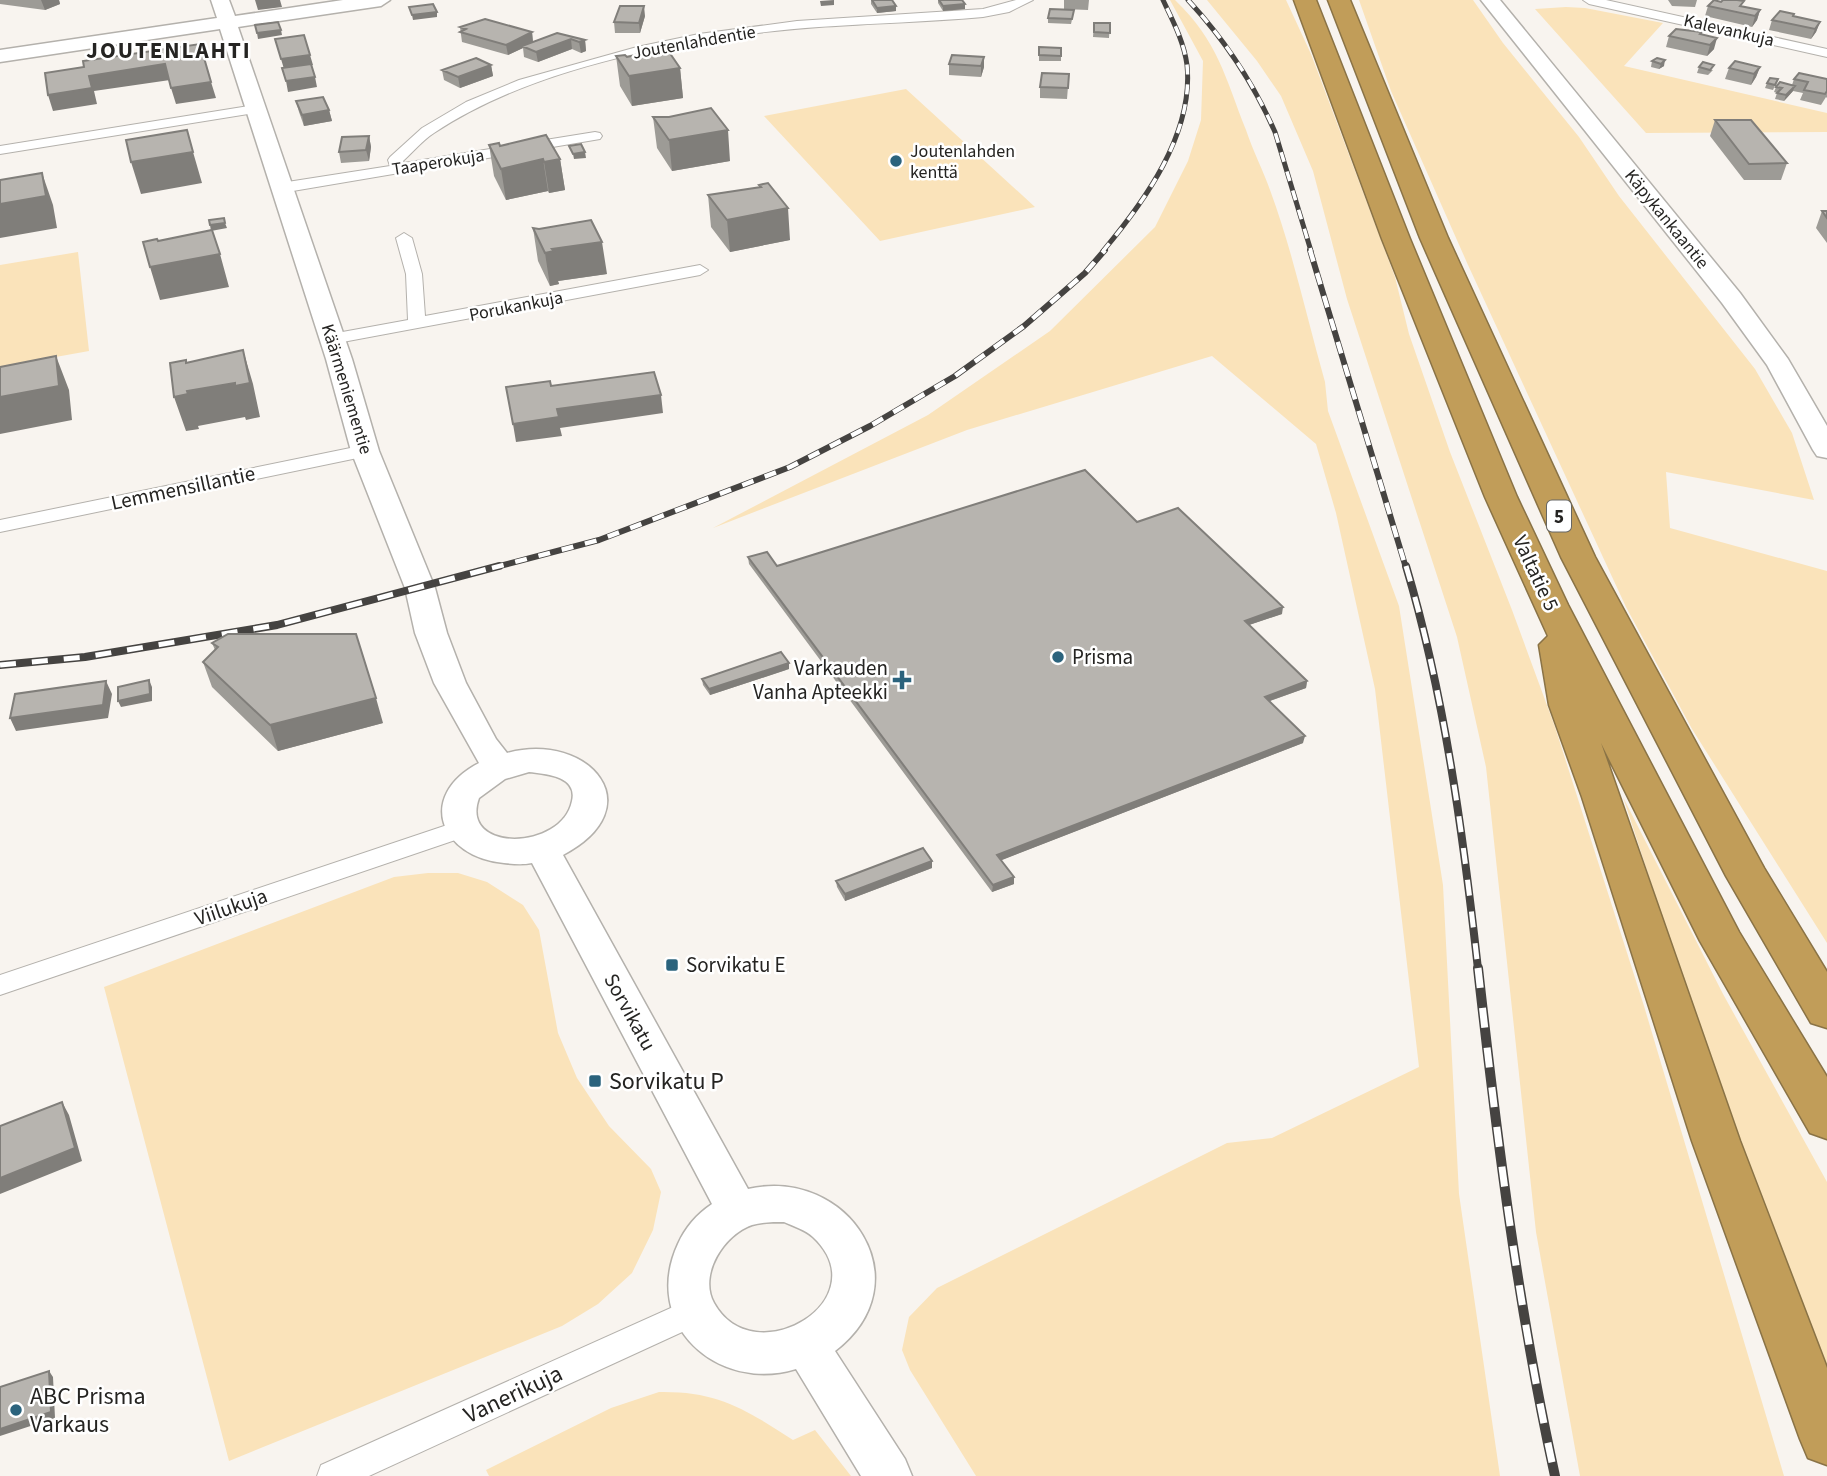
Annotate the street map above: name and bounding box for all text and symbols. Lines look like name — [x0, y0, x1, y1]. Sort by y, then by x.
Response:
street label: Kalevankuja — [1681, 8, 1777, 53]
street label: Joutenlahdentie — [631, 19, 758, 66]
district label: JOUTENLAHTI — [86, 34, 252, 67]
place label: Joutenlahden kenttä — [910, 139, 1015, 185]
street label: Taaperokuja — [390, 143, 486, 182]
marker: Joutenlahden kenttä — [888, 153, 904, 169]
street label: Käpykankaantie — [1619, 164, 1715, 274]
street label: Porukankuja — [467, 285, 565, 328]
street label: Käärmeniementie — [315, 321, 378, 457]
street label: Lemmensillantie — [108, 458, 258, 518]
road number: 5 — [1547, 500, 1571, 531]
street label: Valtatie 5 — [1505, 530, 1567, 616]
place label: Prisma — [1072, 642, 1133, 672]
marker: Prisma — [1050, 649, 1066, 665]
place label: Varkauden Vanha Apteekki — [753, 653, 888, 707]
marker: Varkauden Vanha Apteekki — [894, 672, 910, 688]
street label: Viilukuja — [191, 881, 271, 933]
place label: Sorvikatu E — [686, 950, 786, 980]
marker: Sorvikatu E — [664, 957, 680, 973]
street label: Sorvikatu — [596, 968, 664, 1056]
place label: Sorvikatu P — [609, 1064, 724, 1099]
marker: Sorvikatu P — [587, 1073, 603, 1089]
street label: Vanerikuja — [458, 1356, 569, 1433]
place label: ABC Prisma Varkaus — [30, 1379, 146, 1442]
marker: ABC Prisma Varkaus — [8, 1402, 24, 1418]

